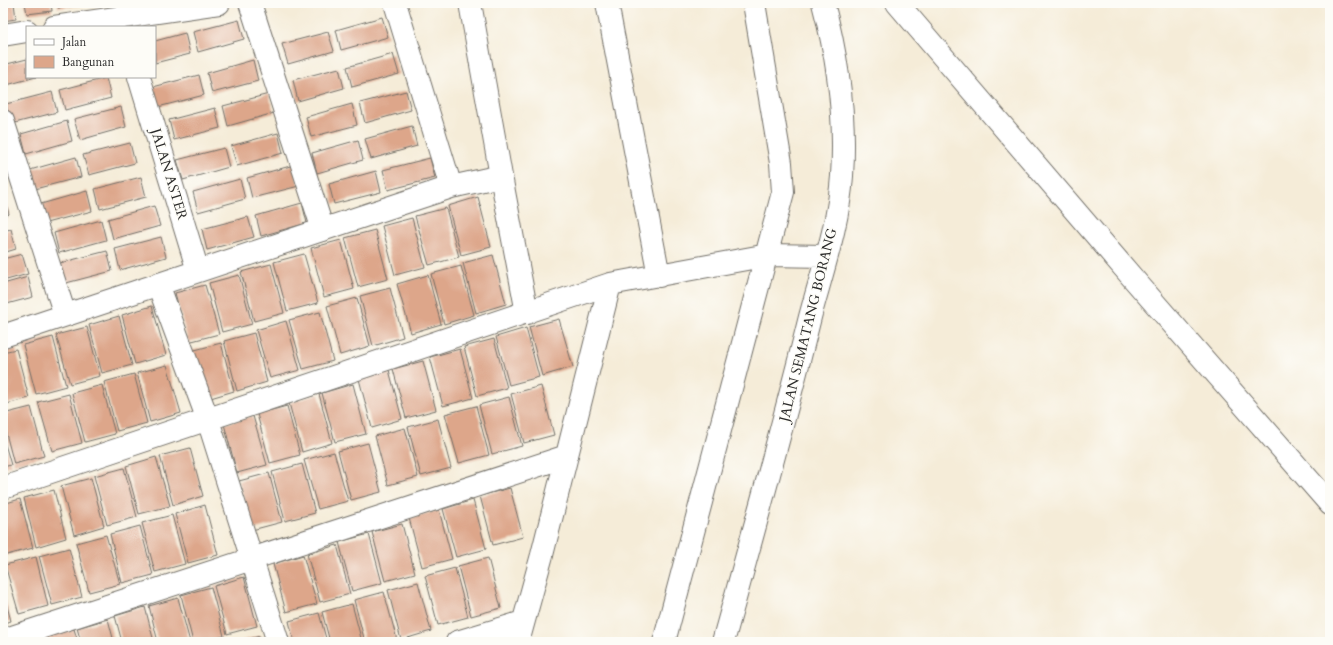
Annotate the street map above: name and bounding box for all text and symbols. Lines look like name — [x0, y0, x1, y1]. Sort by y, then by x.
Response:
legend — [26, 26, 156, 78]
text: Jalan — [60, 34, 86, 50]
text: Bangunan — [62, 54, 114, 70]
street label: JALAN ASTER — [146, 124, 192, 222]
street label: JALAN SEMATANG BORANG — [774, 226, 841, 426]

